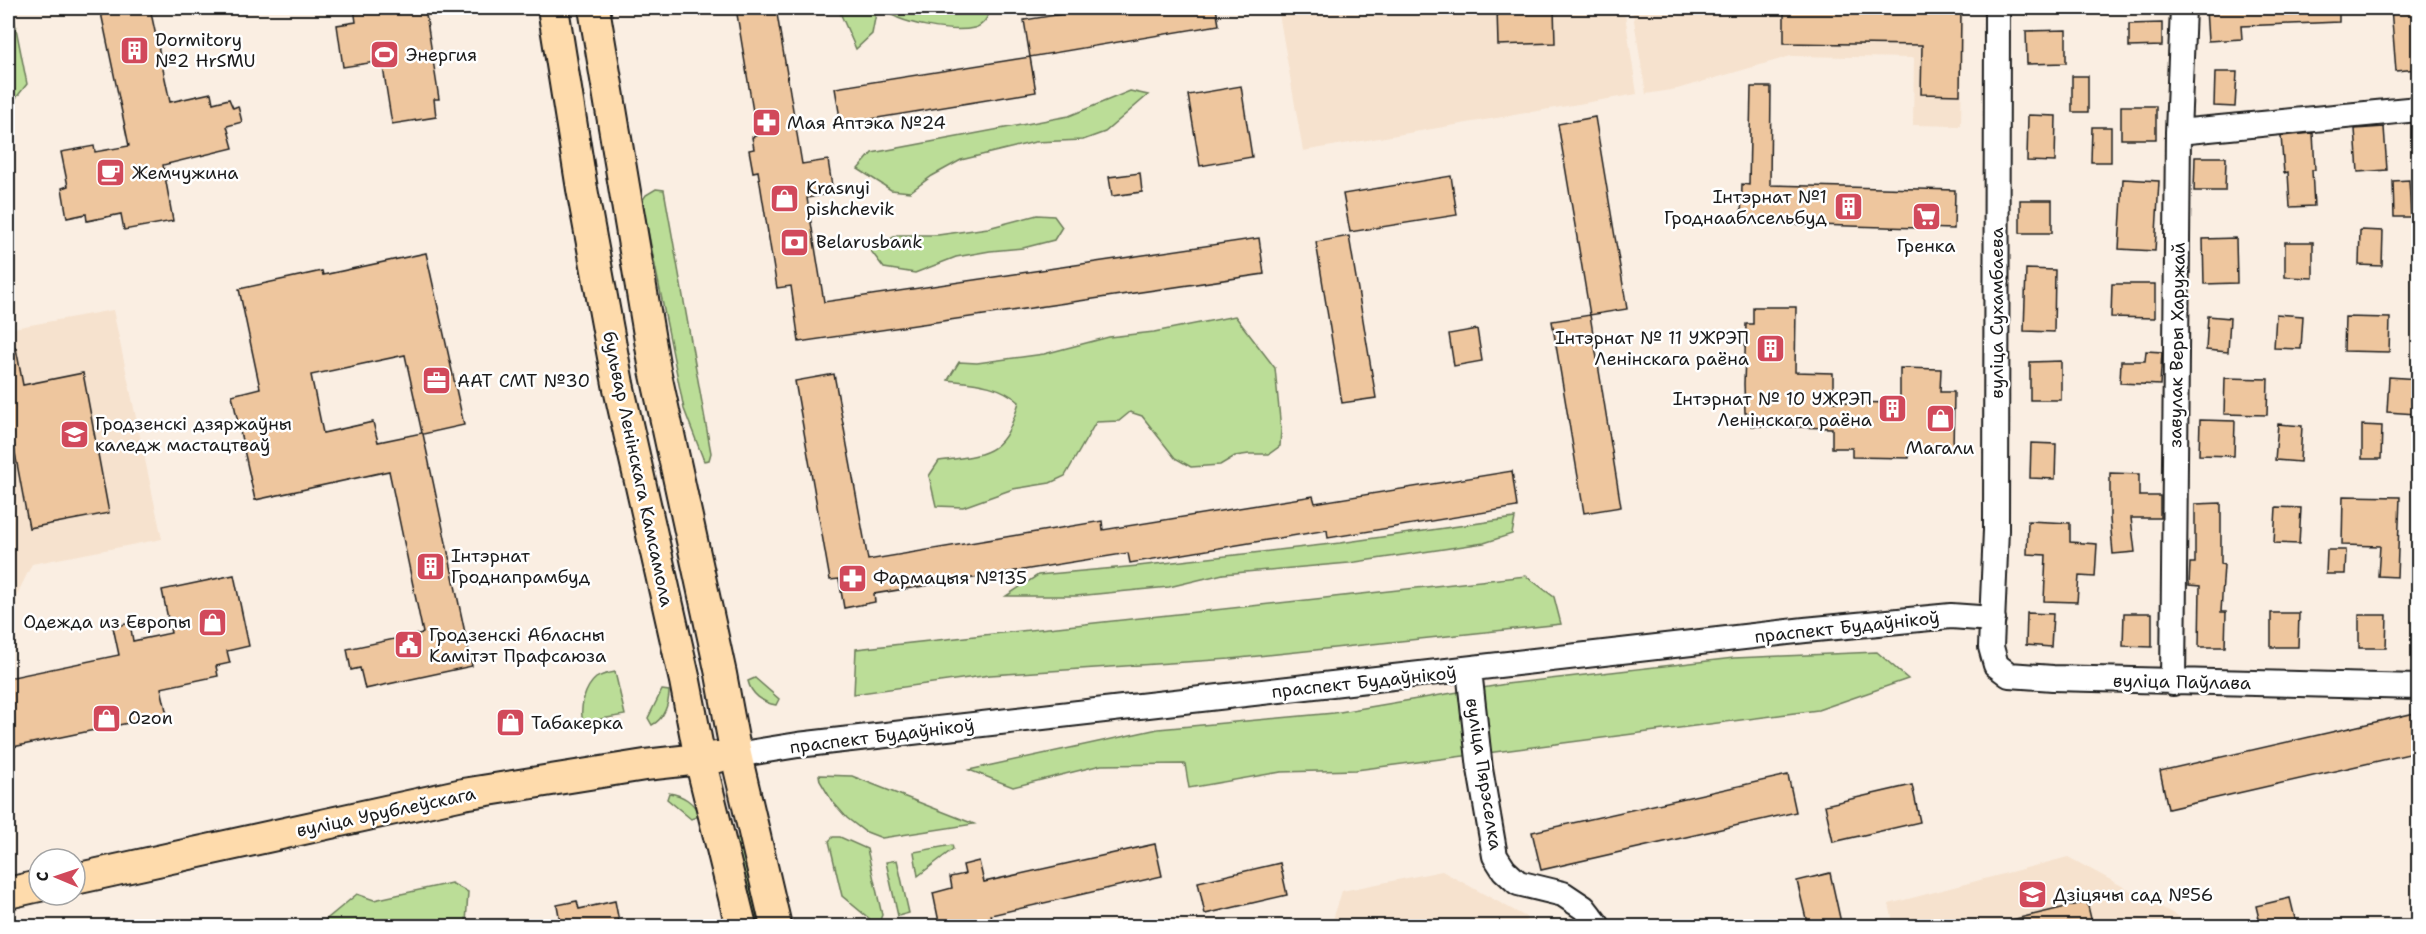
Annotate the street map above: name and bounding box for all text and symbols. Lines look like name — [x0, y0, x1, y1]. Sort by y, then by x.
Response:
place label: Dormitory №2 HrSMU — [155, 28, 256, 73]
building icon: Dormitory №2 HrSMU — [118, 34, 150, 66]
sports icon: Энергия — [369, 39, 401, 71]
place label: Энергия — [406, 43, 477, 67]
pharmacy icon: Мая Аптэка №24 — [750, 107, 782, 139]
place label: Мая Аптэка №24 — [787, 111, 946, 135]
cafe icon: Жемчужина — [95, 157, 127, 189]
place label: Жемчужина — [132, 161, 238, 185]
place label: Krasnyi pishchevik — [806, 176, 895, 221]
shop icon: Krasnyi pishchevik — [769, 182, 801, 214]
place label: Інтэрнат №1 Гроднааблсельбуд — [1664, 185, 1828, 230]
building icon: Інтэрнат №1 Гроднааблсельбуд — [1832, 191, 1864, 223]
supermarket icon: Гренка — [1910, 201, 1942, 233]
bank icon: Belarusbank — [779, 226, 811, 258]
street label: вуліца Сухамбаева — [1985, 227, 2009, 399]
place label: Belarusbank — [816, 230, 923, 254]
place label: Гренка — [1897, 234, 1955, 258]
street label: завулак Веры Харужай — [2163, 242, 2191, 448]
place label: Інтэрнат № 11 УЖРЭП Ленінскага раёна — [1555, 326, 1749, 371]
street label: бульвар Ленінскага Камсамола — [597, 329, 679, 609]
building icon: Інтэрнат № 11 УЖРЭП Ленінскага раёна — [1754, 332, 1786, 364]
office icon: ААТ СМТ №30 — [420, 365, 452, 397]
place label: ААТ СМТ №30 — [457, 369, 590, 393]
place label: Інтэрнат № 10 УЖРЭП Ленінскага раёна — [1673, 387, 1872, 432]
building icon: Інтэрнат № 10 УЖРЭП Ленінскага раёна — [1877, 393, 1909, 425]
shop icon: Магали — [1924, 403, 1956, 435]
place label: Гродзенскі дзяржаўны каледж мастацтваў — [95, 412, 292, 457]
school or university icon: Гродзенскі дзяржаўны каледж мастацтваў — [58, 418, 90, 450]
place label: Магали — [1906, 436, 1975, 460]
place label: Інтэрнат Гроднапрамбуд — [451, 544, 591, 589]
building icon: Інтэрнат Гроднапрамбуд — [414, 550, 446, 582]
pharmacy icon: Фармацыя №135 — [836, 562, 868, 594]
place label: Фармацыя №135 — [873, 566, 1027, 590]
street label: праспект Будаўнікоў — [1753, 605, 1941, 649]
shop icon: Одежда из Европы — [196, 606, 228, 638]
place label: Одежда из Европы — [23, 610, 191, 634]
place label: Гродзенскі Абласны Камітэт Прафсаюза — [429, 623, 606, 668]
public building icon: Гродзенскі Абласны Камітэт Прафсаюза — [392, 629, 424, 661]
street label: праспект Будаўнікоў — [1270, 660, 1458, 704]
street label: вуліца Паўлава — [2113, 669, 2251, 695]
street label: вуліца Пярэселка — [1460, 696, 1508, 852]
shop icon: Ozon — [91, 702, 123, 734]
place label: Ozon — [128, 706, 173, 730]
shop icon: Табакерка — [494, 707, 526, 739]
place label: Табакерка — [531, 711, 623, 735]
street label: праспект Будаўнікоў — [788, 713, 976, 759]
street label: вуліца Урублеўскага — [294, 781, 478, 843]
north arrow — [27, 847, 87, 907]
text: С — [32, 871, 53, 882]
school or university icon: Дзіцячы сад №56 — [2016, 879, 2048, 911]
place label: Дзіцячы сад №56 — [2053, 883, 2213, 907]

